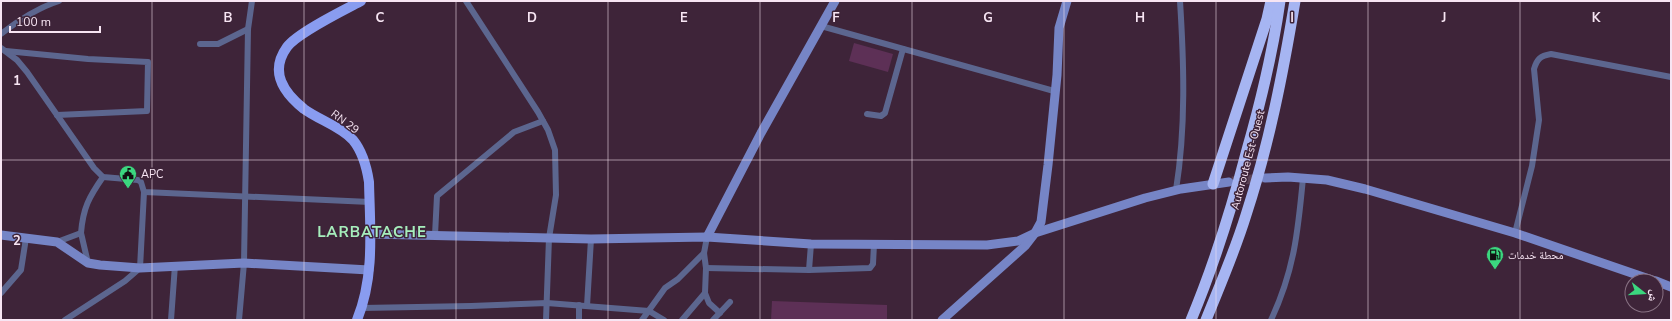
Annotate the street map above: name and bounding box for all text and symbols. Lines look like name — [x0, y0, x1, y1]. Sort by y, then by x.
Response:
scale bar — [10, 8, 100, 34]
text: B — [224, 9, 233, 27]
text: C — [376, 9, 385, 27]
text: D — [527, 9, 537, 27]
text: E — [680, 9, 688, 27]
text: F — [832, 9, 840, 27]
text: G — [983, 9, 993, 27]
text: H — [1135, 9, 1145, 27]
text: I — [1290, 9, 1294, 27]
text: J — [1441, 9, 1446, 27]
text: K — [1592, 9, 1601, 27]
text: 100 m — [16, 14, 51, 30]
text: 1 — [13, 72, 21, 90]
street label: RN 29 — [328, 107, 362, 137]
street label: Autoroute Est-Ouest — [1228, 109, 1269, 211]
public building icon: APC — [118, 164, 138, 189]
place label: APC — [141, 167, 163, 182]
district label: LARBATACHE — [317, 222, 427, 242]
text: 2 — [13, 232, 21, 250]
fuel station icon: محطة خدمات — [1485, 245, 1505, 270]
place label: محطة خدمات — [1508, 248, 1564, 263]
north arrow — [1624, 273, 1664, 313]
text: ش — [1644, 288, 1662, 304]

